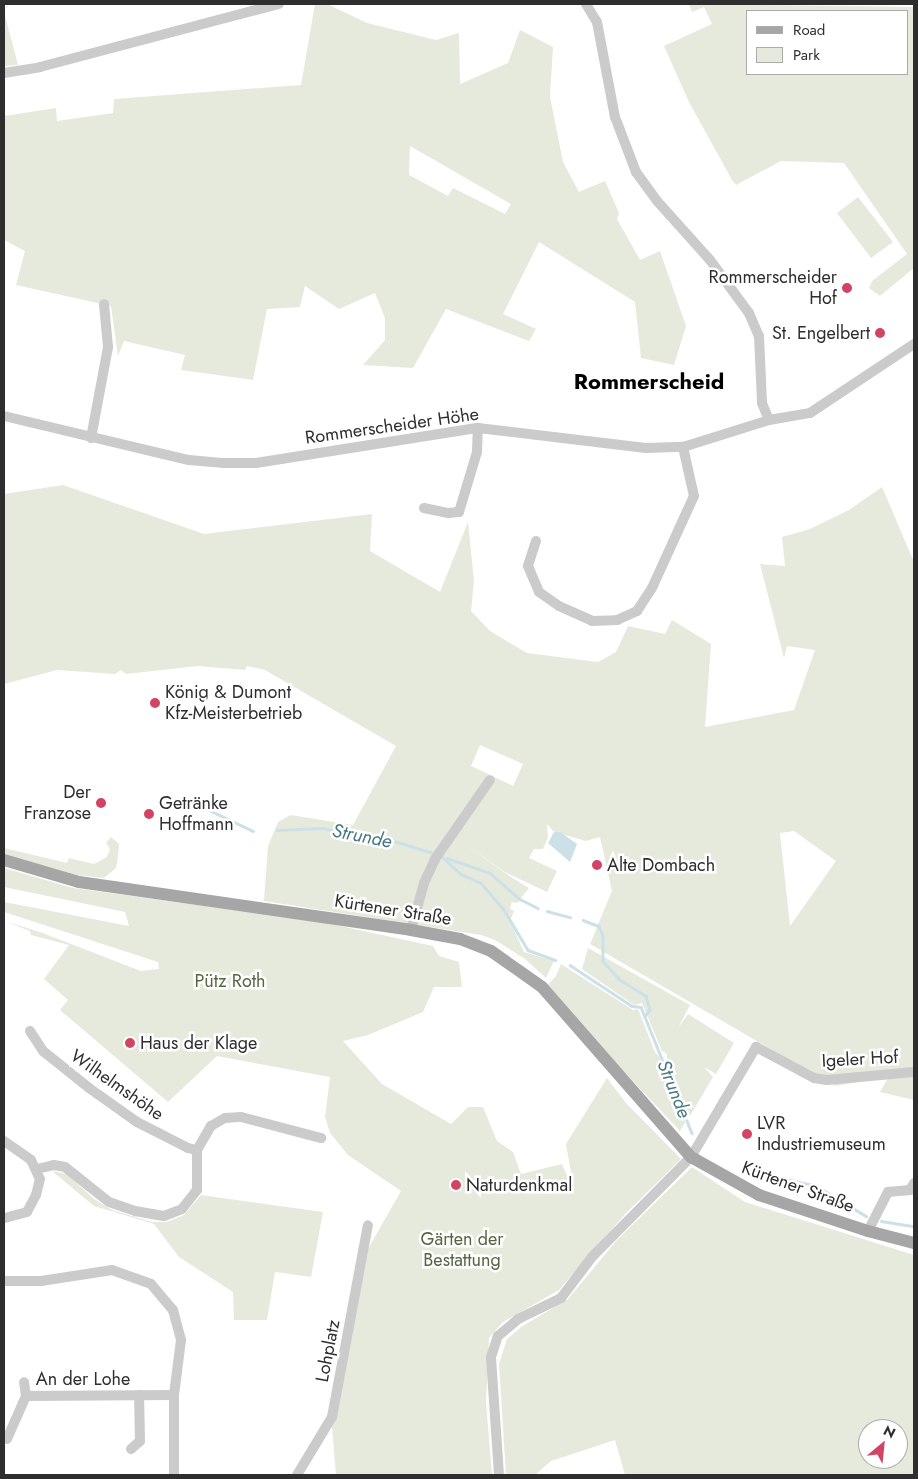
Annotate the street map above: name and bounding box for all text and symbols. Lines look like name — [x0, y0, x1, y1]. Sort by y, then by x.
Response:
legend — [746, 10, 908, 75]
text: Road — [793, 19, 825, 41]
text: Park — [793, 44, 820, 66]
place label: Rommerscheider Hof — [709, 267, 837, 310]
marker: Rommerscheider Hof — [841, 282, 853, 294]
place label: St. Engelbert — [772, 322, 870, 344]
marker: St. Engelbert — [874, 327, 886, 339]
district label: Rommerscheid — [574, 369, 724, 395]
street label: Rommerscheider Höhe — [304, 403, 480, 449]
place label: König & Dumont Kfz-Meisterbetrieb — [165, 682, 302, 724]
marker: König & Dumont Kfz-Meisterbetrieb — [149, 697, 161, 709]
place label: Der Franzose — [24, 782, 91, 824]
place label: Getränke Hoffmann — [159, 793, 234, 836]
marker: Der Franzose — [95, 797, 107, 809]
marker: Getränke Hoffmann — [143, 808, 155, 820]
water label: Strunde — [330, 819, 394, 853]
place label: Alte Dombach — [607, 854, 715, 876]
marker: Alte Dombach — [591, 859, 603, 871]
street label: Kürtener Straße — [333, 890, 453, 930]
park label: Pütz Roth — [195, 970, 265, 992]
place label: Haus der Klage — [140, 1032, 257, 1054]
marker: Haus der Klage — [124, 1037, 136, 1049]
street label: Wilhelmshöhe — [66, 1045, 168, 1125]
street label: Igeler Hof — [821, 1046, 899, 1072]
water label: Strunde — [652, 1057, 696, 1121]
place label: LVR Industriemuseum — [757, 1113, 886, 1156]
marker: LVR Industriemuseum — [741, 1128, 753, 1140]
street label: Kürtener Straße — [739, 1157, 857, 1217]
place label: Naturdenkmal — [466, 1174, 572, 1196]
marker: Naturdenkmal — [450, 1179, 462, 1191]
park label: Gärten der Bestattung — [421, 1229, 503, 1272]
street label: Lohplatz — [311, 1318, 345, 1384]
street label: An der Lohe — [36, 1368, 130, 1390]
north arrow — [858, 1419, 908, 1469]
text: N — [880, 1420, 899, 1443]

